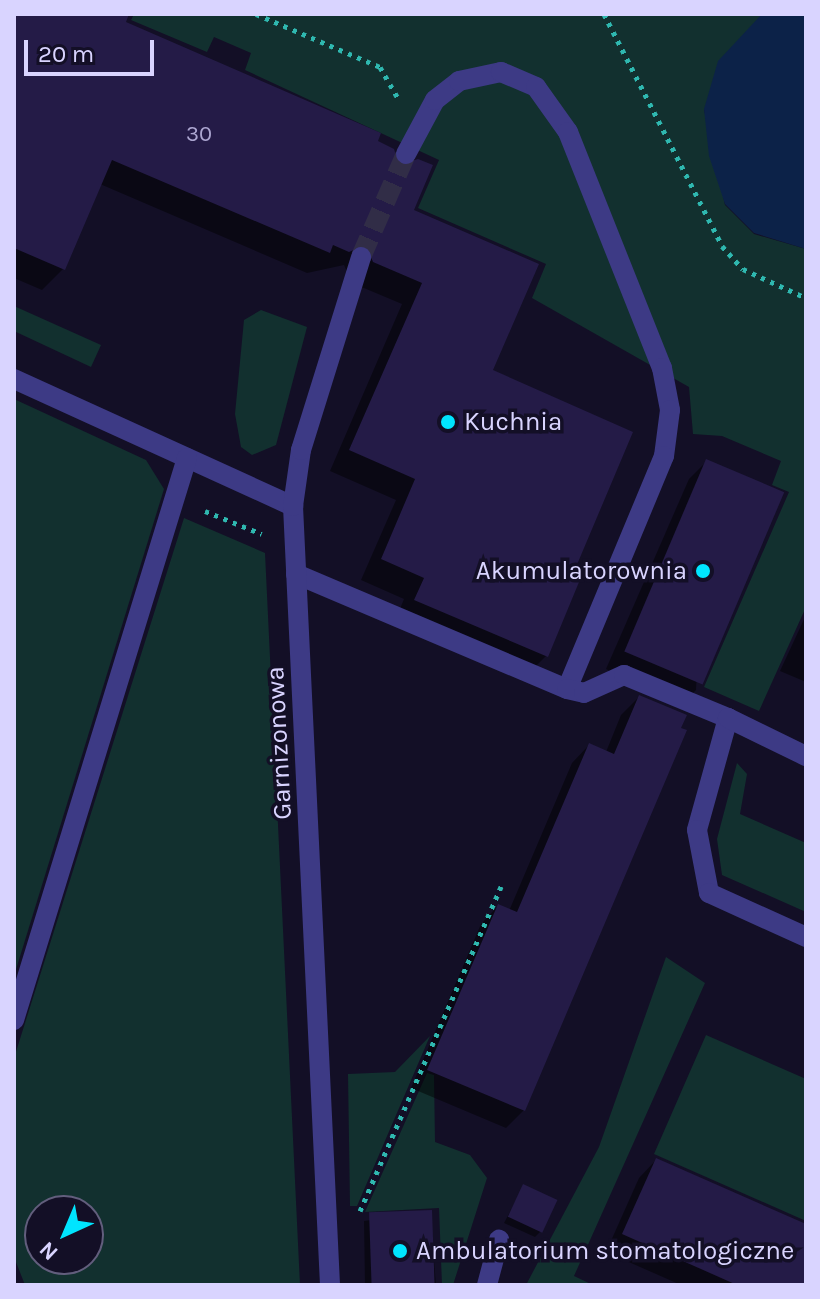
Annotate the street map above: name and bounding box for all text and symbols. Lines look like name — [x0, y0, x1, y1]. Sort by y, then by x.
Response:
scale bar — [28, 24, 158, 74]
text: 20 m — [38, 40, 94, 68]
house number: 30 — [186, 122, 212, 148]
place label: Kuchnia — [464, 406, 562, 438]
marker: Kuchnia — [439, 413, 457, 431]
place label: Akumulatorownia — [476, 555, 687, 587]
marker: Akumulatorownia — [694, 562, 712, 580]
street label: Garnizonowa — [259, 666, 299, 820]
north arrow — [24, 1195, 104, 1275]
place label: Ambulatorium stomatologiczne — [416, 1235, 794, 1267]
text: N — [34, 1236, 63, 1266]
marker: Ambulatorium stomatologiczne — [391, 1242, 409, 1260]

